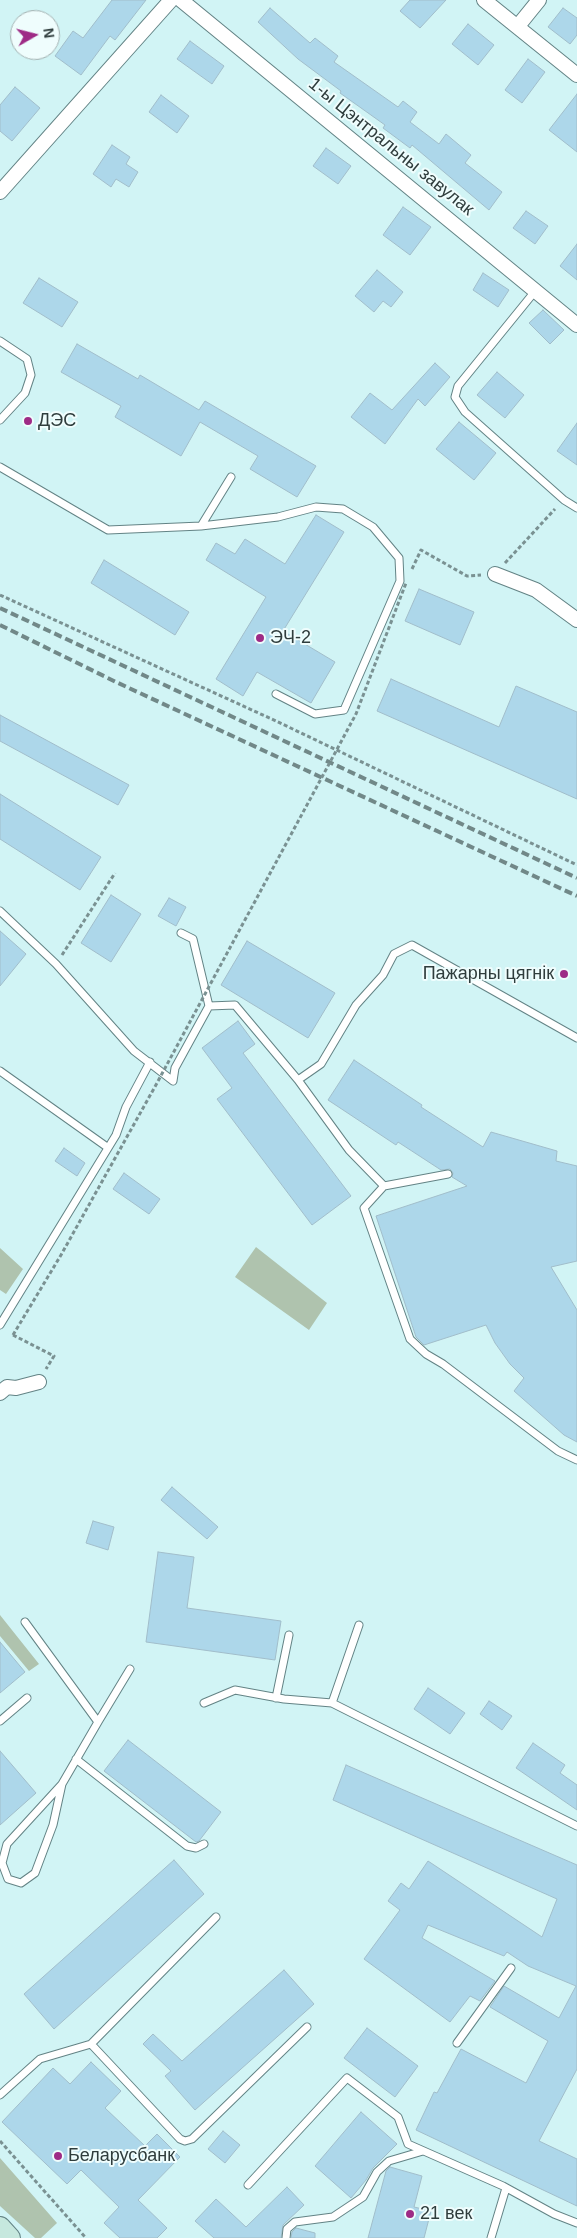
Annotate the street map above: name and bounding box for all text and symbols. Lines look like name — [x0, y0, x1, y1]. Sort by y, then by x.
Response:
north arrow — [10, 10, 60, 60]
text: N — [40, 27, 57, 39]
street label: 1-ы Цэнтральны завулак — [304, 74, 478, 220]
place label: ДЭС — [38, 410, 76, 432]
marker: ДЭС — [22, 415, 34, 427]
place label: ЭЧ-2 — [270, 627, 311, 649]
marker: ЭЧ-2 — [254, 632, 266, 644]
place label: Пажарны цягнік — [423, 963, 554, 985]
marker: Пажарны цягнік — [558, 968, 570, 980]
place label: Беларусбанк — [68, 2145, 175, 2167]
marker: Беларусбанк — [52, 2150, 64, 2162]
place label: 21 век — [420, 2203, 472, 2225]
marker: 21 век — [404, 2208, 416, 2220]

